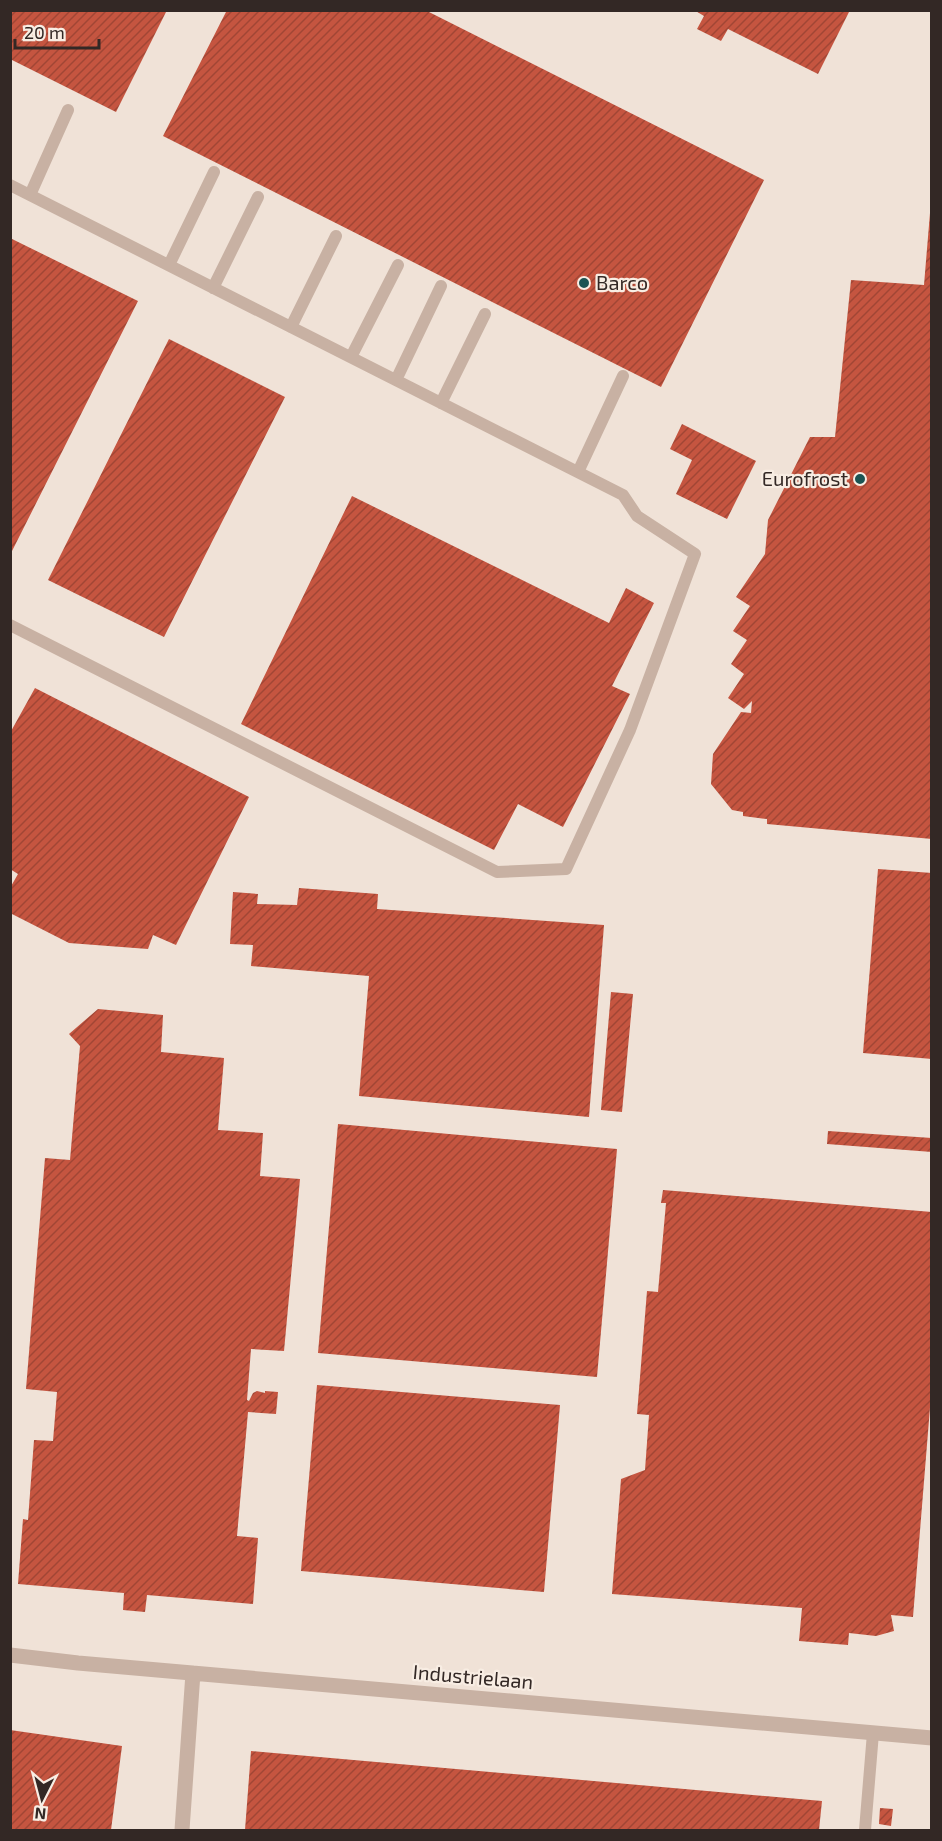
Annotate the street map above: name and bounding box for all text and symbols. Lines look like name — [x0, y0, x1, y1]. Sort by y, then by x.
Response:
scale bar — [15, 12, 99, 50]
text: 20 m — [24, 21, 65, 43]
place label: Barco — [596, 270, 648, 294]
marker: Barco — [577, 276, 591, 290]
place label: Eurofrost — [762, 466, 848, 490]
marker: Eurofrost — [853, 472, 867, 486]
street label: Industrielaan — [412, 1659, 534, 1693]
north arrow — [12, 1769, 72, 1829]
text: N — [34, 1804, 47, 1824]

